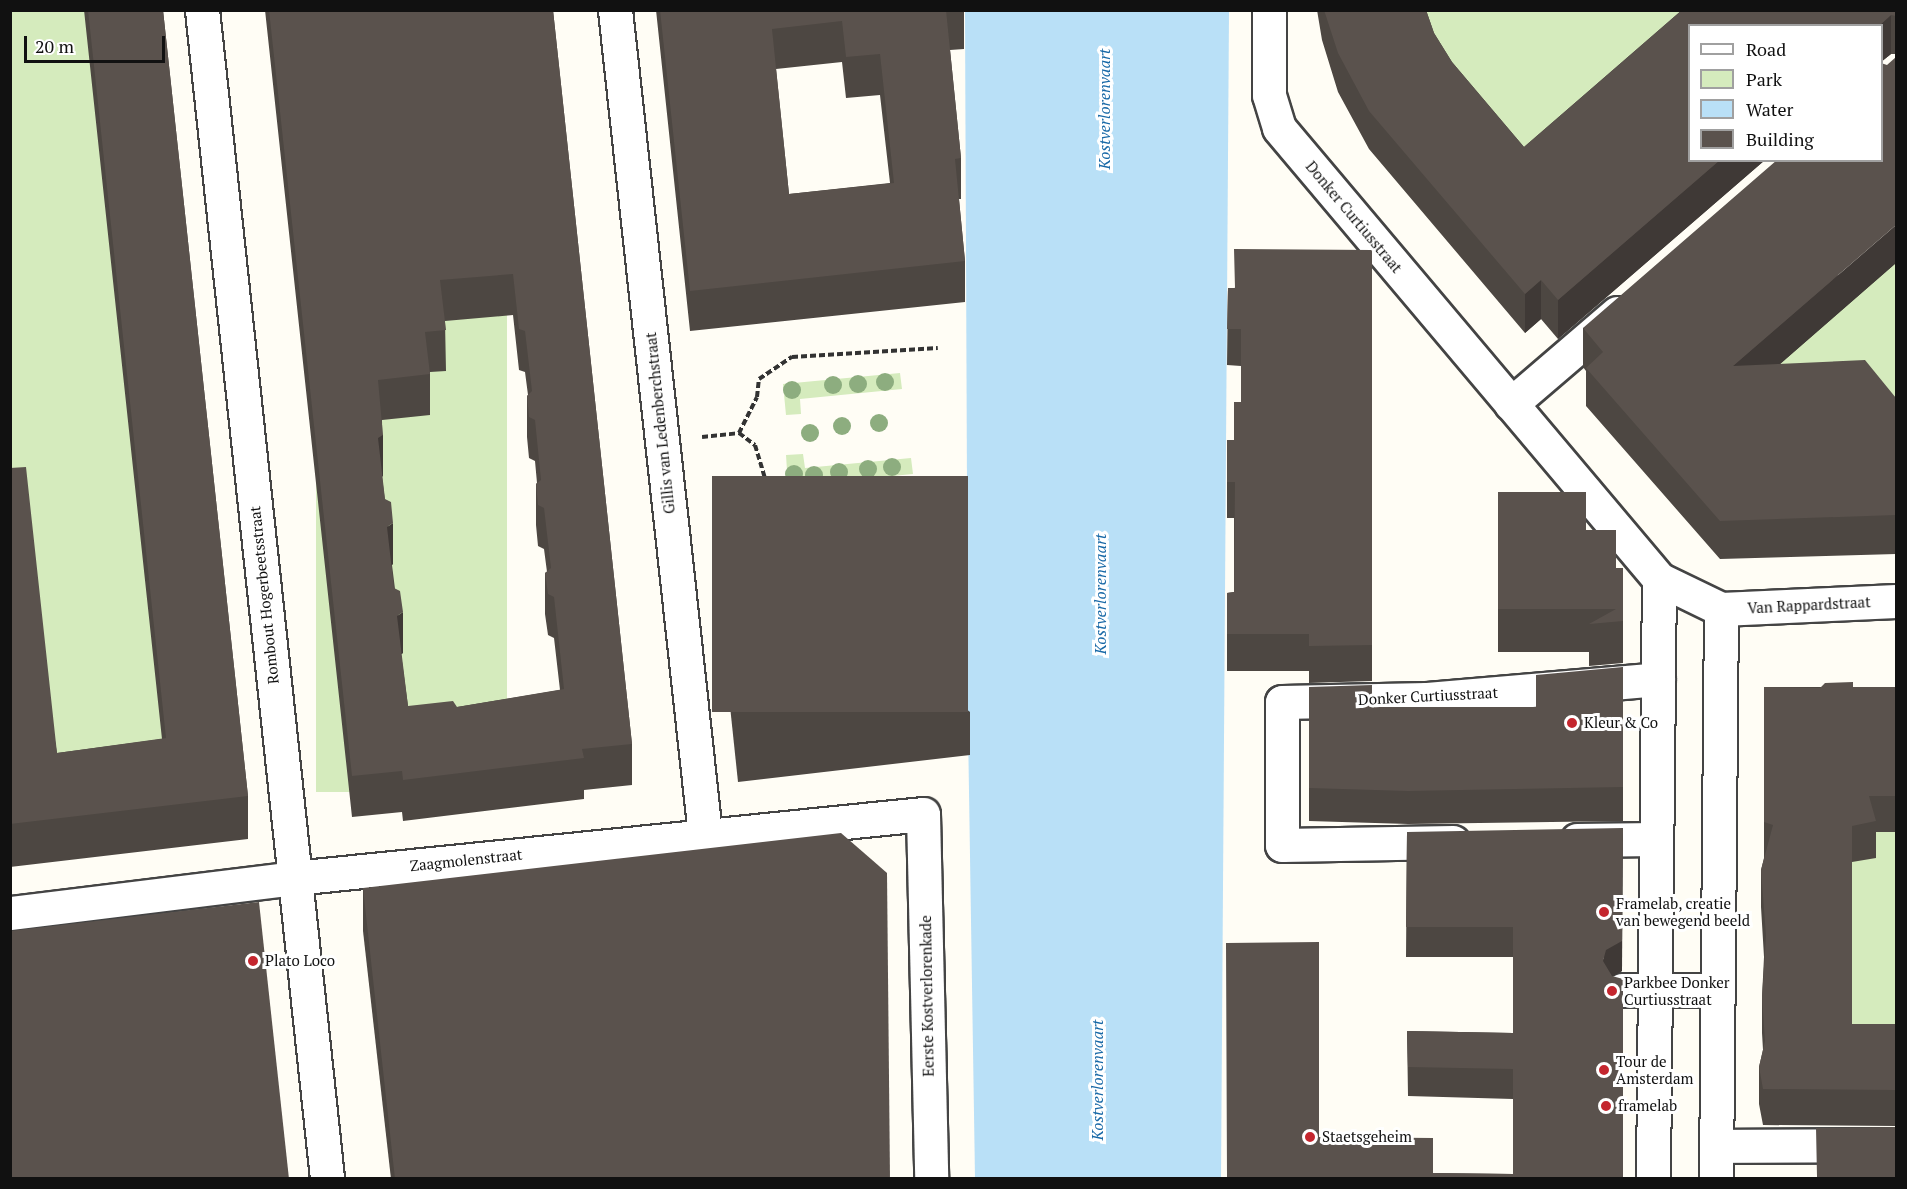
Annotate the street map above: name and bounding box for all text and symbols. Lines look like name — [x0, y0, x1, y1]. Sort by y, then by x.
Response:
scale bar — [27, 24, 168, 62]
legend — [1688, 24, 1883, 162]
text: 20 m — [35, 34, 74, 58]
text: Road — [1746, 37, 1786, 61]
water label: Kostverlorenvaart — [1094, 48, 1114, 170]
text: Park — [1746, 67, 1782, 91]
text: Water — [1746, 97, 1793, 121]
text: Building — [1746, 127, 1814, 151]
street label: Donker Curtiusstraat — [1302, 158, 1406, 276]
street label: Gillis van Ledenberchstraat — [642, 331, 678, 515]
street label: Rombout Hogerbeetsstraat — [246, 505, 282, 685]
water label: Kostverlorenvaart — [1090, 533, 1110, 655]
street label: Van Rappardstraat — [1747, 593, 1871, 617]
street label: Donker Curtiusstraat — [1358, 683, 1498, 709]
place label: Kleur & Co — [1584, 714, 1658, 732]
marker: Kleur & Co — [1565, 716, 1579, 730]
street label: Zaagmolenstraat — [409, 845, 523, 875]
place label: Framelab, creatie van bewegend beeld — [1616, 894, 1750, 929]
marker: Framelab, creatie van bewegend beeld — [1597, 905, 1611, 919]
street label: Eerste Kostverlorenkade — [917, 915, 937, 1077]
place label: Plato Loco — [265, 952, 335, 970]
marker: Plato Loco — [246, 954, 260, 968]
place label: Parkbee Donker Curtiusstraat — [1624, 973, 1730, 1008]
marker: Parkbee Donker Curtiusstraat — [1605, 984, 1619, 998]
water label: Kostverlorenvaart — [1087, 1019, 1107, 1141]
place label: Tour de Amsterdam — [1616, 1052, 1693, 1087]
marker: Tour de Amsterdam — [1597, 1063, 1611, 1077]
place label: framelab — [1618, 1097, 1677, 1115]
marker: framelab — [1599, 1099, 1613, 1113]
place label: Staetsgeheim — [1322, 1128, 1412, 1146]
marker: Staetsgeheim — [1303, 1130, 1317, 1144]

